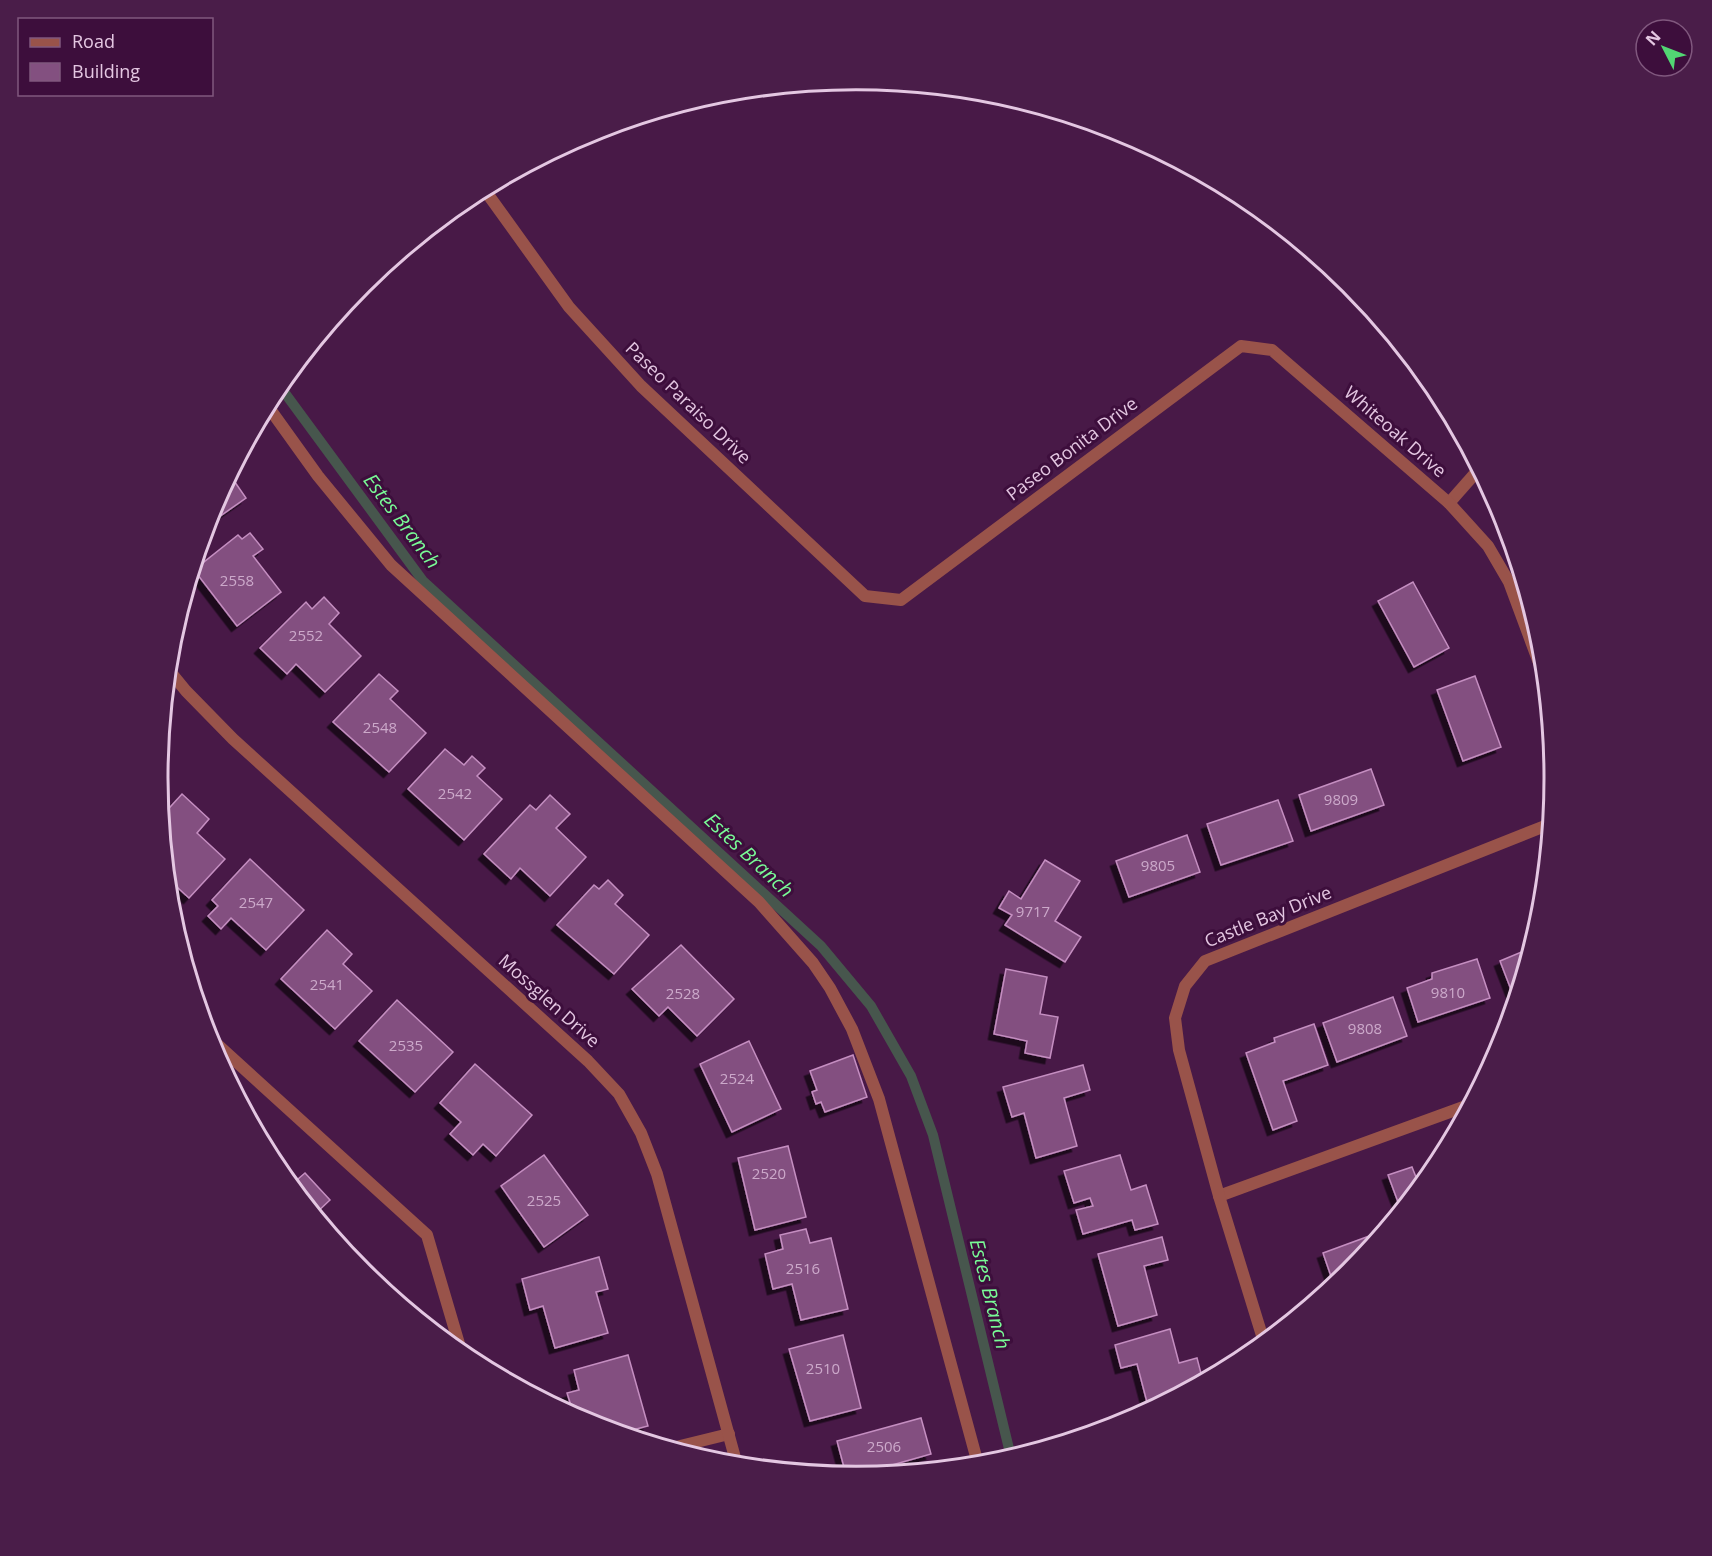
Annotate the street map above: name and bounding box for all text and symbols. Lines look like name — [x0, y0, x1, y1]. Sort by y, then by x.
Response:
legend — [18, 18, 213, 96]
north arrow — [1634, 18, 1694, 78]
text: N — [1640, 26, 1665, 50]
text: Road — [72, 29, 115, 53]
text: Building — [72, 59, 140, 83]
street label: Paseo Paraiso Drive — [621, 336, 757, 469]
street label: Whiteoak Drive — [1340, 380, 1452, 482]
street label: Paseo Bonita Drive — [1001, 391, 1142, 505]
water label: Estes Branch — [358, 468, 447, 574]
house number: 2558 — [220, 570, 254, 590]
house number: 2552 — [289, 625, 323, 645]
house number: 2548 — [363, 717, 397, 737]
house number: 2542 — [438, 783, 472, 803]
house number: 9809 — [1324, 789, 1358, 809]
water label: Estes Branch — [699, 806, 800, 903]
house number: 9805 — [1141, 855, 1175, 875]
street label: Castle Bay Drive — [1201, 880, 1335, 952]
house number: 2547 — [239, 892, 273, 912]
house number: 9717 — [1016, 901, 1050, 921]
street label: Mossglen Drive — [494, 948, 605, 1052]
house number: 2541 — [310, 974, 344, 994]
house number: 9810 — [1431, 982, 1465, 1002]
house number: 2528 — [666, 983, 700, 1003]
house number: 9808 — [1348, 1018, 1382, 1038]
house number: 2535 — [389, 1035, 423, 1055]
house number: 2524 — [720, 1068, 755, 1088]
house number: 2520 — [752, 1163, 786, 1183]
house number: 2525 — [527, 1190, 561, 1210]
water label: Estes Branch — [964, 1236, 1017, 1352]
house number: 2516 — [786, 1258, 820, 1278]
house number: 2510 — [806, 1358, 840, 1378]
house number: 2506 — [867, 1436, 901, 1456]

